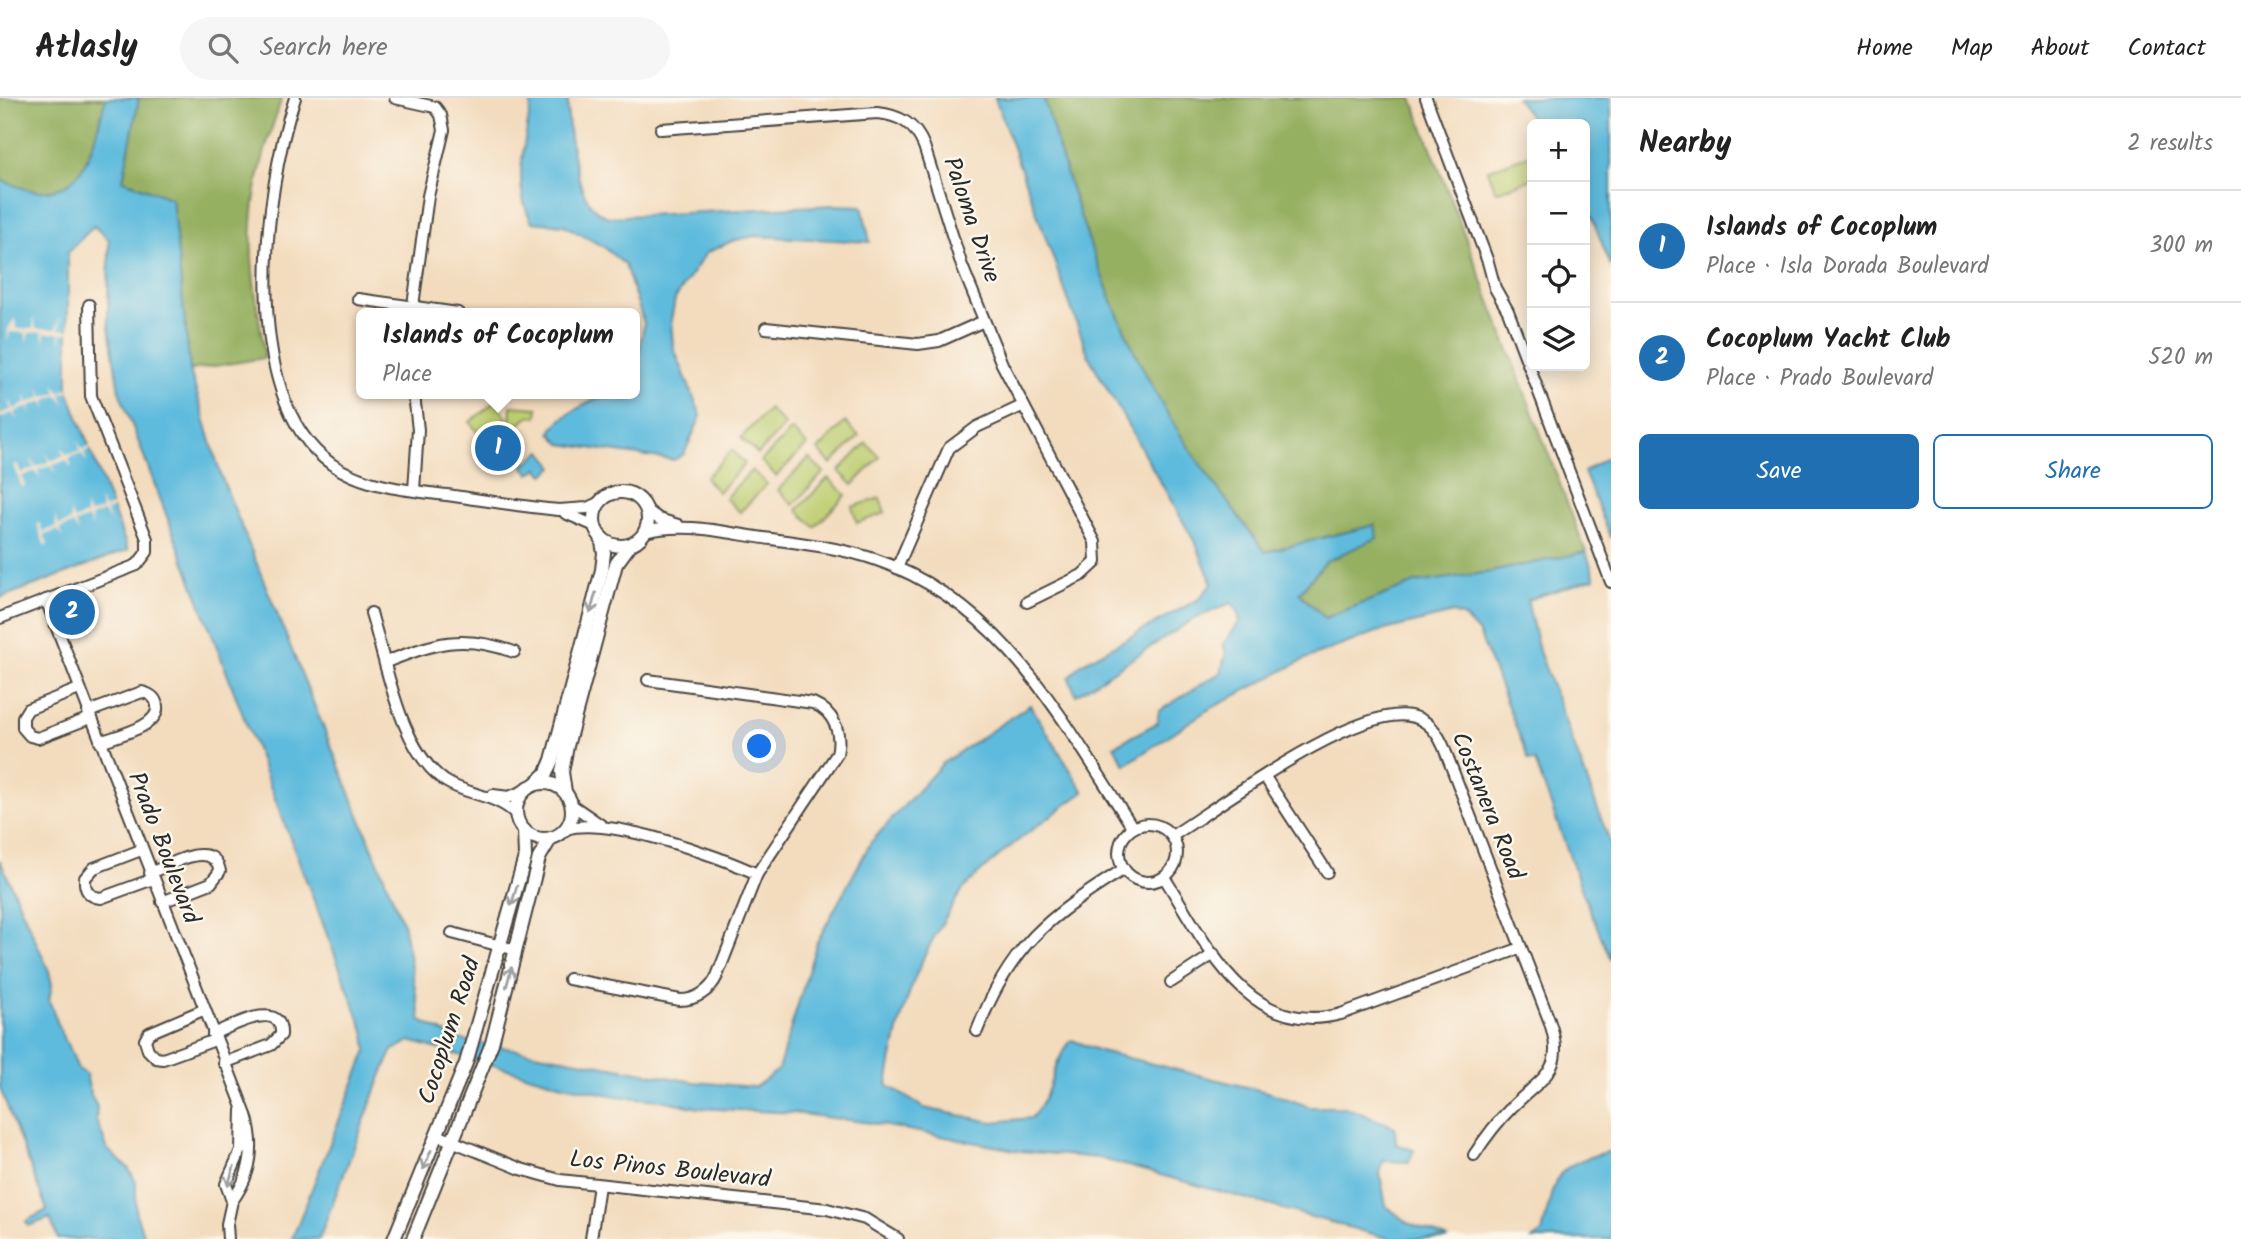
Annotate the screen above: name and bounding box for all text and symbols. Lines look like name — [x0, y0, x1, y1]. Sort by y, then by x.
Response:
search box — [180, 17, 670, 80]
text: Atlasly — [35, 22, 138, 75]
text: Search here — [260, 27, 388, 69]
icon: search — [204, 29, 242, 67]
text: Home — [1856, 29, 1913, 68]
text: Map — [1951, 29, 1993, 68]
text: About — [2031, 29, 2089, 68]
text: Contact — [2127, 29, 2206, 68]
map controls — [1527, 119, 1590, 371]
button: + — [1527, 119, 1590, 182]
text: Nearby — [1639, 120, 1731, 168]
text: 2 results — [2127, 126, 2213, 162]
street label: Paloma Drive — [931, 152, 1011, 289]
button: − — [1527, 182, 1590, 245]
text: Islands of Cocoplum — [1706, 207, 1937, 249]
text: 1 — [1659, 228, 1665, 264]
text: 300 m — [2149, 228, 2213, 264]
button: locate — [1527, 245, 1590, 308]
text: Place · Isla Dorada Boulevard — [1706, 249, 1989, 285]
popup — [356, 308, 640, 399]
button: layers — [1527, 308, 1590, 371]
text: Islands of Cocoplum — [382, 315, 614, 357]
text: Cocoplum Yacht Club — [1706, 319, 1951, 361]
text: 2 — [1655, 340, 1669, 376]
text: 520 m — [2148, 340, 2213, 376]
text: Place — [382, 357, 432, 393]
text: Place · Prado Boulevard — [1706, 361, 1933, 397]
pin: 1 — [475, 422, 521, 474]
button: Save — [1639, 434, 1919, 509]
button: Share — [1933, 434, 2213, 509]
pin: 2 — [49, 586, 95, 638]
one-way arrow — [586, 591, 599, 614]
street label: Costanera Road — [1440, 726, 1535, 887]
your location — [742, 729, 776, 763]
street label: Prado Boulevard — [116, 766, 210, 931]
one-way arrow — [507, 885, 520, 907]
street label: Cocoplum Road — [408, 951, 492, 1110]
one-way arrow — [504, 966, 517, 988]
street label: Los Pinos Boulevard — [568, 1140, 773, 1200]
one-way arrow — [419, 1149, 432, 1171]
one-way arrow — [223, 1164, 236, 1186]

